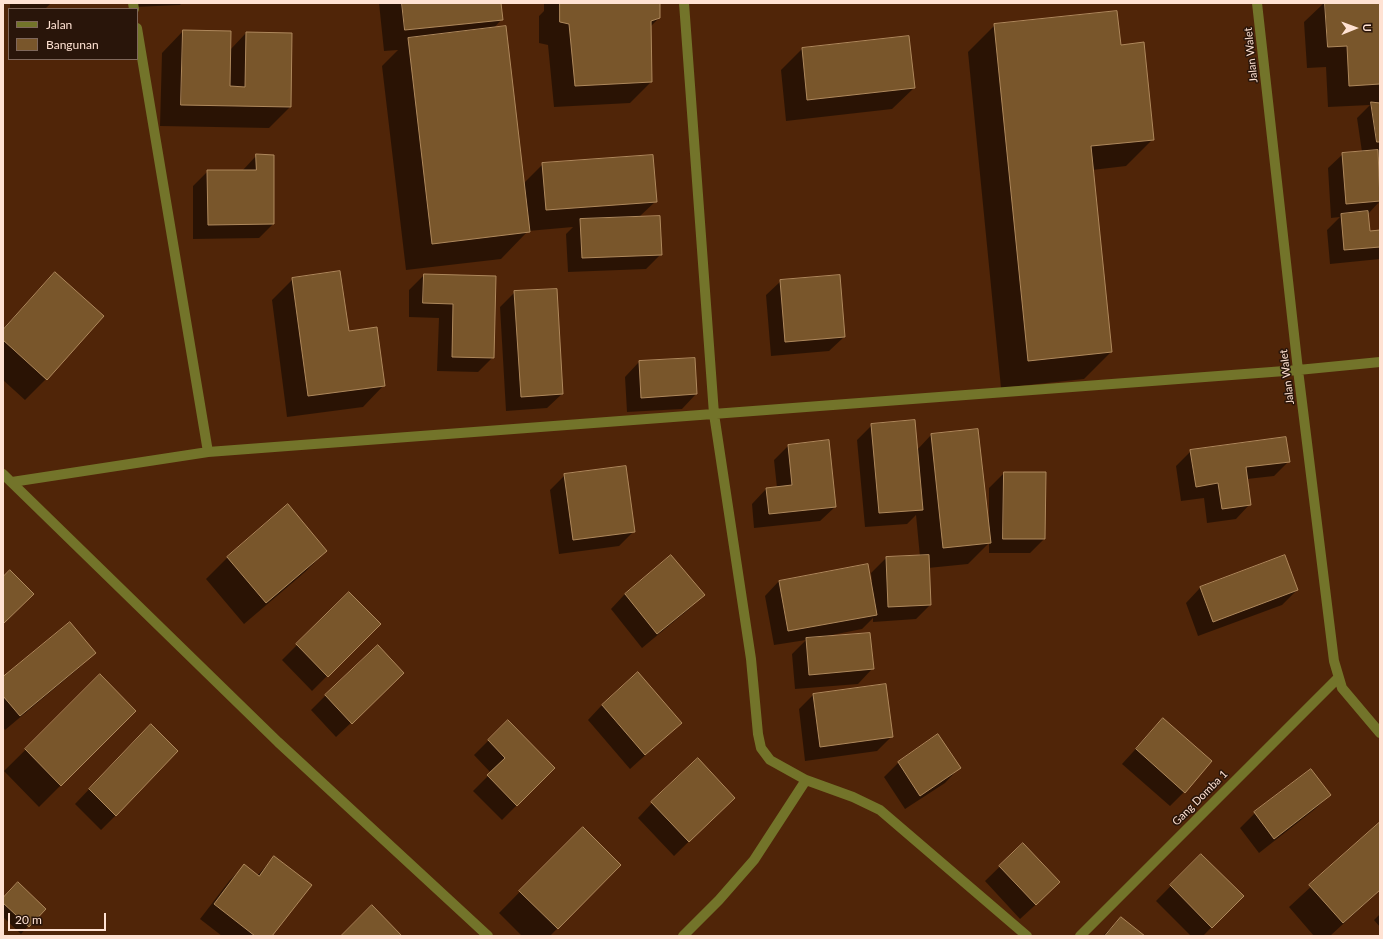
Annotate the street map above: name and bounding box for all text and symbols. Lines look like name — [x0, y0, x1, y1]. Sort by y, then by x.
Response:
legend — [8, 8, 138, 60]
north arrow — [1335, 8, 1375, 48]
text: Jalan — [46, 17, 72, 32]
text: U — [1361, 24, 1374, 32]
street label: Jalan Walet — [1242, 27, 1260, 83]
text: Bangunan — [46, 37, 99, 52]
street label: Jalan Walet — [1277, 349, 1297, 405]
street label: Gang Domba 1 — [1170, 768, 1230, 828]
scale bar — [10, 905, 108, 931]
text: 20 m — [15, 912, 42, 927]

